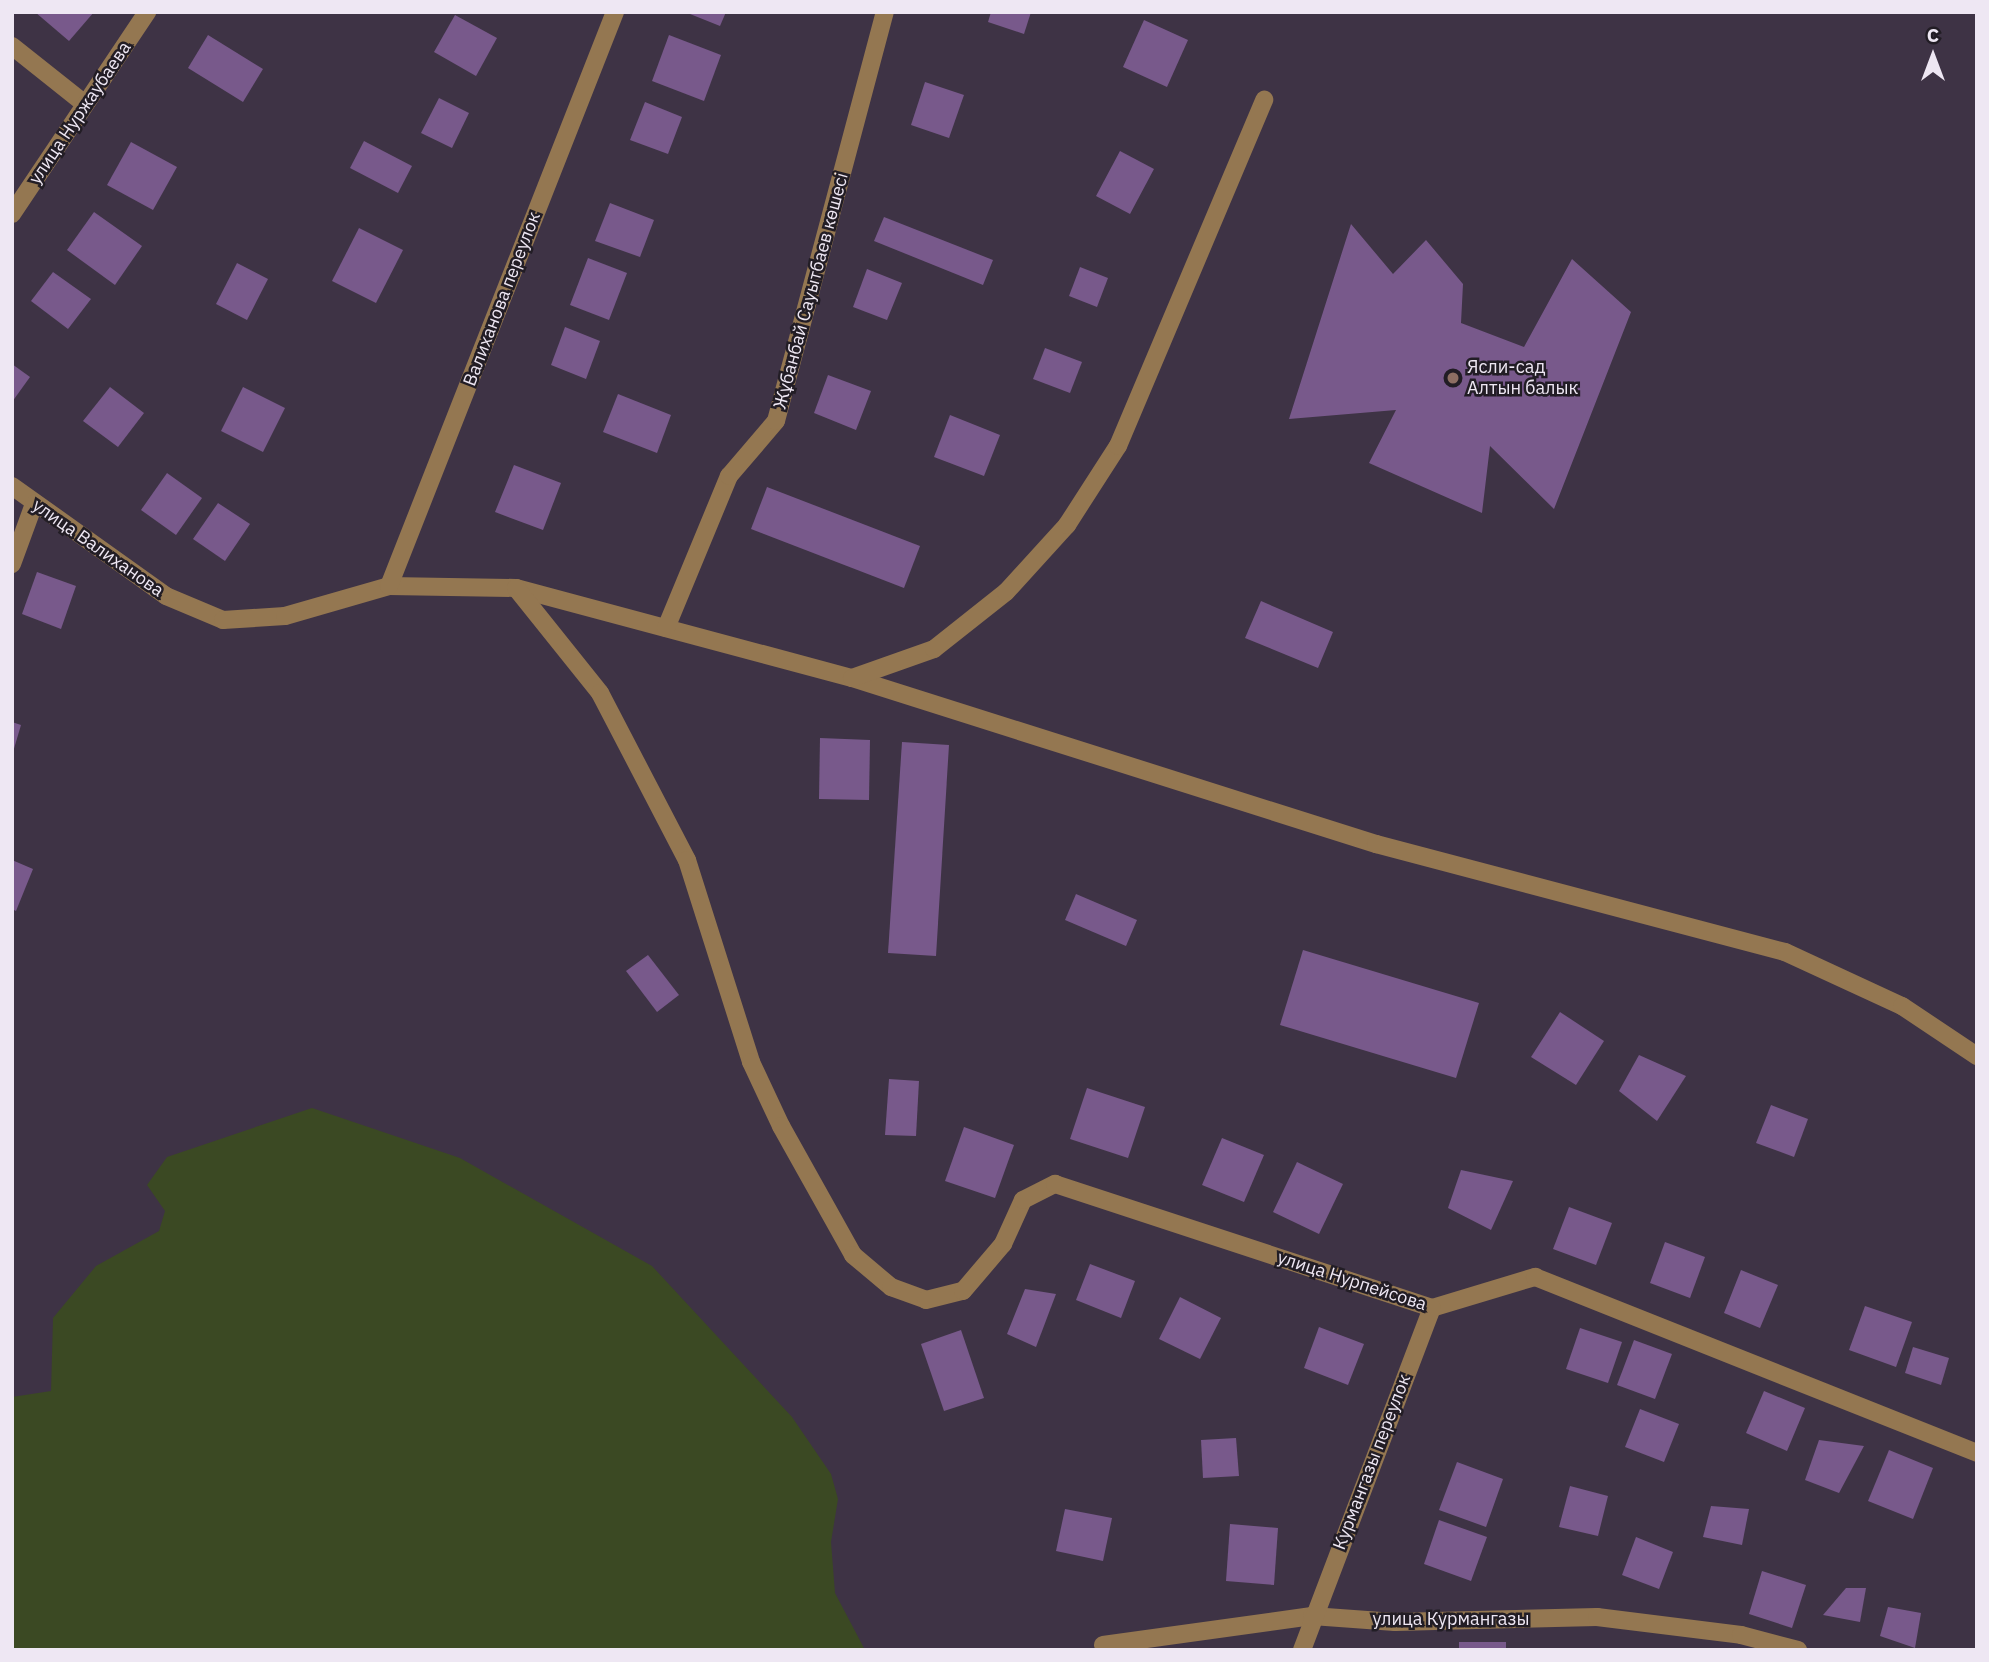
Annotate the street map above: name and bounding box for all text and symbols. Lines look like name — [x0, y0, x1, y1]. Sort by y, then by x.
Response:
north arrow — [1898, 21, 1968, 91]
text: С — [1927, 23, 1939, 47]
street label: улица Нуржаубаева — [24, 38, 136, 188]
street label: Жұбанбай Сауытбаев көшесі — [769, 170, 853, 412]
street label: Валиханова переулок — [459, 209, 545, 389]
place label: Ясли-сад Алтын балык — [1467, 357, 1578, 400]
marker: Ясли-сад Алтын балык — [1445, 370, 1461, 386]
street label: улица Валиханова — [28, 495, 168, 601]
street label: улица Нурпейсова — [1275, 1247, 1429, 1315]
street label: Курмангазы переулок — [1329, 1371, 1415, 1553]
street label: улица Курмангазы — [1373, 1608, 1529, 1630]

